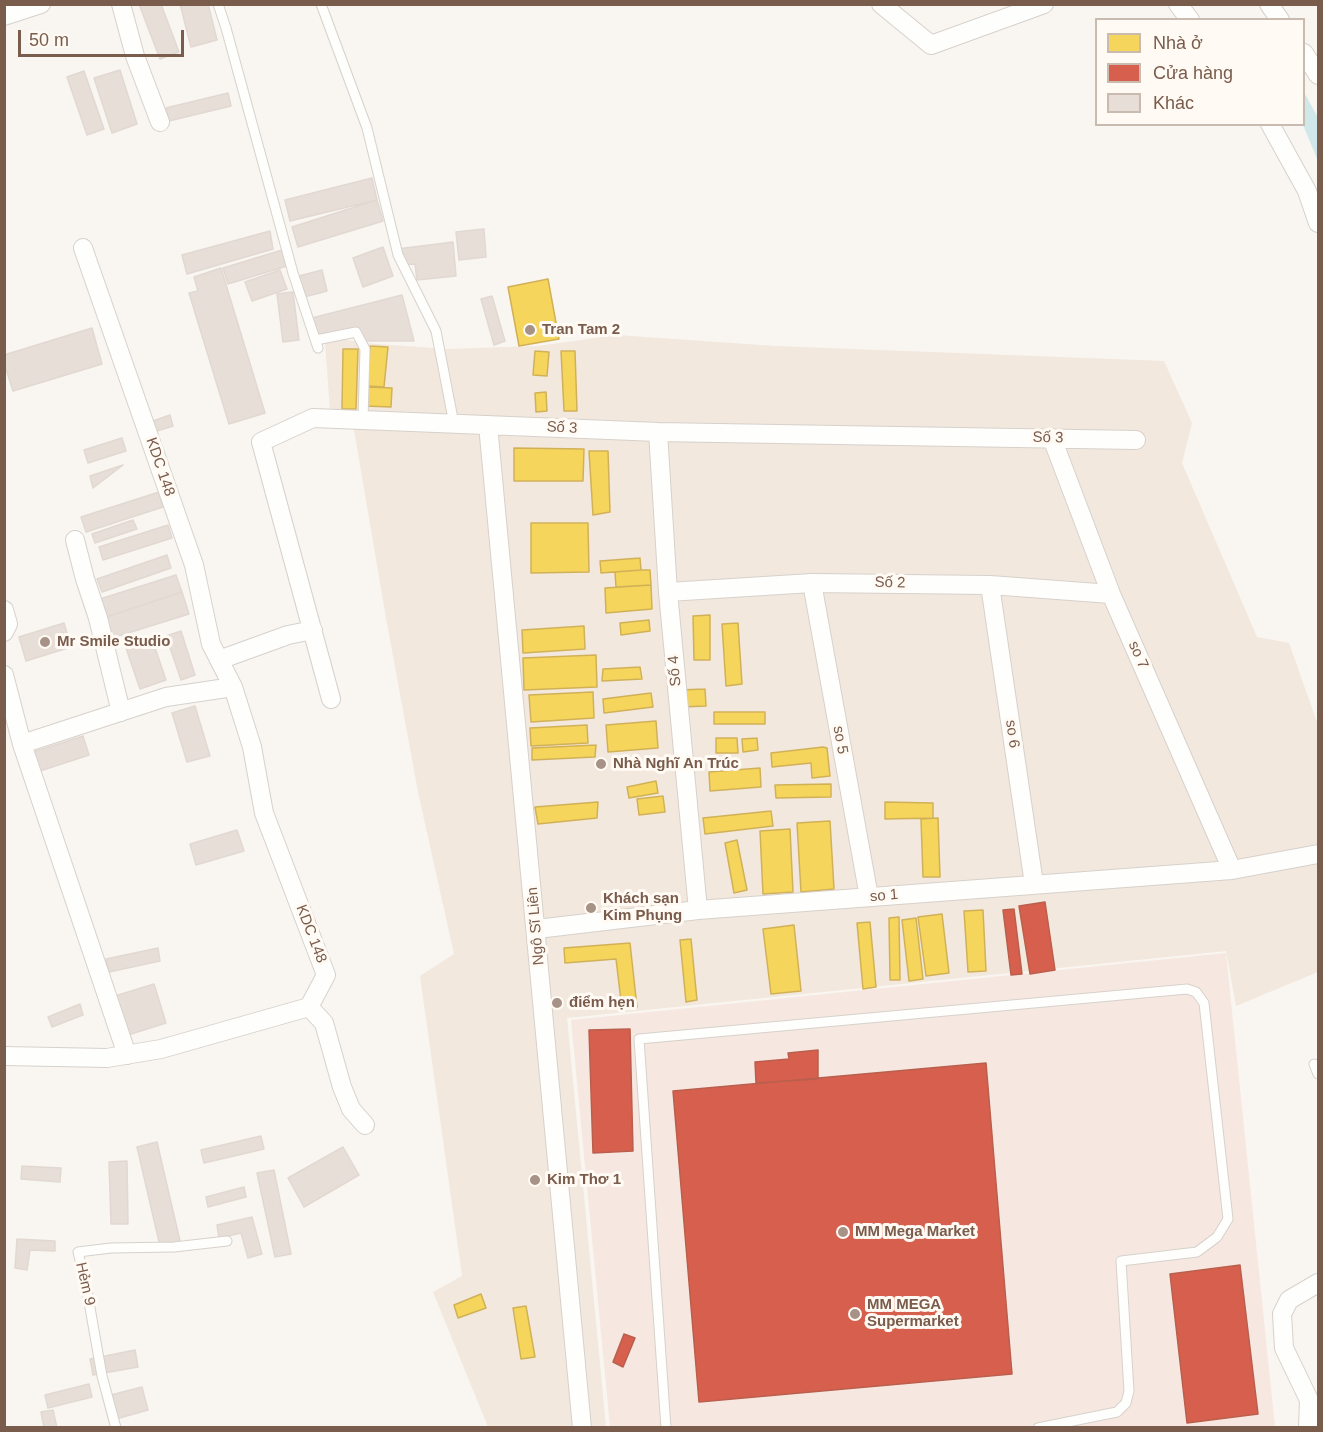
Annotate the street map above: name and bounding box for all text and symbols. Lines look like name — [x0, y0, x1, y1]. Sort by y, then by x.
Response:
scale bar — [21, 18, 188, 56]
legend — [1095, 18, 1305, 126]
text: 50 m — [29, 30, 69, 50]
text: Nhà ở — [1153, 33, 1203, 53]
text: Cửa hàng — [1153, 63, 1233, 83]
text: Khác — [1153, 93, 1194, 113]
place label: Tran Tam 2 — [542, 321, 620, 339]
marker: Tran Tam 2 — [523, 323, 537, 337]
street label: Số 3 — [546, 418, 578, 438]
street label: Số 3 — [1032, 429, 1064, 447]
street label: KDC 148 — [142, 435, 178, 499]
street label: Số 2 — [874, 574, 906, 592]
place label: Mr Smile Studio — [57, 633, 170, 651]
marker: Mr Smile Studio — [38, 635, 52, 649]
street label: so 7 — [1124, 638, 1152, 672]
street label: Số 4 — [665, 655, 685, 687]
street label: so 6 — [1001, 719, 1023, 749]
street label: so 5 — [829, 724, 851, 756]
place label: Nhà Nghĩ An Trúc — [613, 755, 739, 773]
marker: Nhà Nghĩ An Trúc — [594, 757, 608, 771]
street label: Ngô Sĩ Liên — [524, 886, 548, 966]
street label: so 1 — [869, 886, 899, 906]
place label: Khách sạn Kim Phụng — [603, 890, 682, 925]
marker: Khách sạn Kim Phụng — [584, 901, 598, 915]
street label: KDC 148 — [292, 902, 330, 966]
place label: điểm hẹn — [569, 994, 635, 1012]
marker: điểm hẹn — [550, 996, 564, 1010]
place label: Kim Thơ 1 — [547, 1171, 621, 1189]
marker: Kim Thơ 1 — [528, 1173, 542, 1187]
place label: MM Mega Market — [855, 1223, 975, 1241]
marker: MM Mega Market — [836, 1225, 850, 1239]
street label: Hẻm 9 — [71, 1260, 99, 1308]
place label: MM MEGA Supermarket — [867, 1296, 959, 1331]
marker: MM MEGA Supermarket — [848, 1307, 862, 1321]

